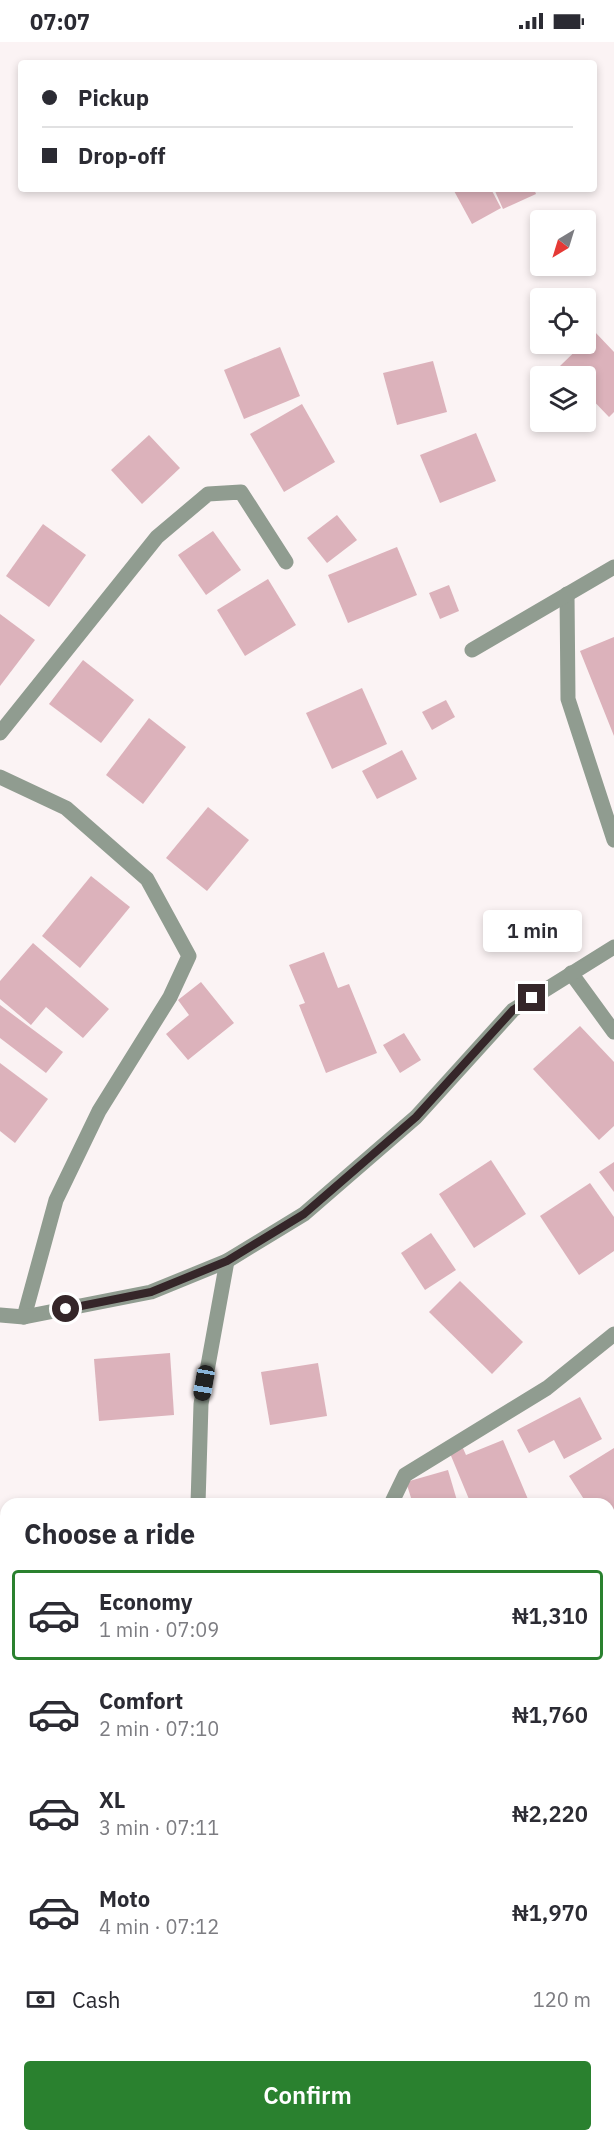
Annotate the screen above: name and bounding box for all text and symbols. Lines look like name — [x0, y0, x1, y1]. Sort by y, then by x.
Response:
text: 07:07 — [30, 7, 90, 36]
text: Pickup — [78, 83, 149, 112]
text: Drop-off — [78, 141, 165, 170]
north arrow — [530, 210, 596, 276]
map controls — [530, 210, 596, 432]
button: locate — [530, 288, 596, 354]
button: layers — [530, 366, 596, 432]
callout: 1 min — [482, 911, 582, 953]
text: 1 min — [507, 917, 558, 944]
route end — [518, 984, 545, 1011]
route start — [52, 1295, 79, 1322]
car — [192, 1364, 216, 1402]
text: Choose a ride — [24, 1516, 195, 1551]
text: Economy — [99, 1587, 193, 1616]
icon: car — [27, 1588, 81, 1642]
text: ₦1,310 — [512, 1601, 588, 1630]
text: 1 min · 07:09 — [99, 1616, 219, 1643]
text: Comfort — [99, 1686, 183, 1715]
icon: car — [27, 1687, 81, 1741]
text: ₦1,760 — [512, 1700, 588, 1729]
text: 2 min · 07:10 — [99, 1715, 219, 1742]
text: XL — [99, 1785, 125, 1814]
icon: car — [27, 1786, 81, 1840]
text: ₦2,220 — [512, 1799, 588, 1828]
text: 3 min · 07:11 — [99, 1814, 219, 1841]
text: Moto — [99, 1884, 150, 1913]
icon: car — [27, 1885, 81, 1939]
text: ₦1,970 — [512, 1898, 588, 1927]
text: 4 min · 07:12 — [99, 1913, 219, 1940]
icon: cash — [24, 1983, 57, 2016]
text: Cash — [72, 1985, 121, 2014]
text: 120 m — [533, 1986, 591, 2013]
button: Confirm — [24, 2061, 591, 2130]

